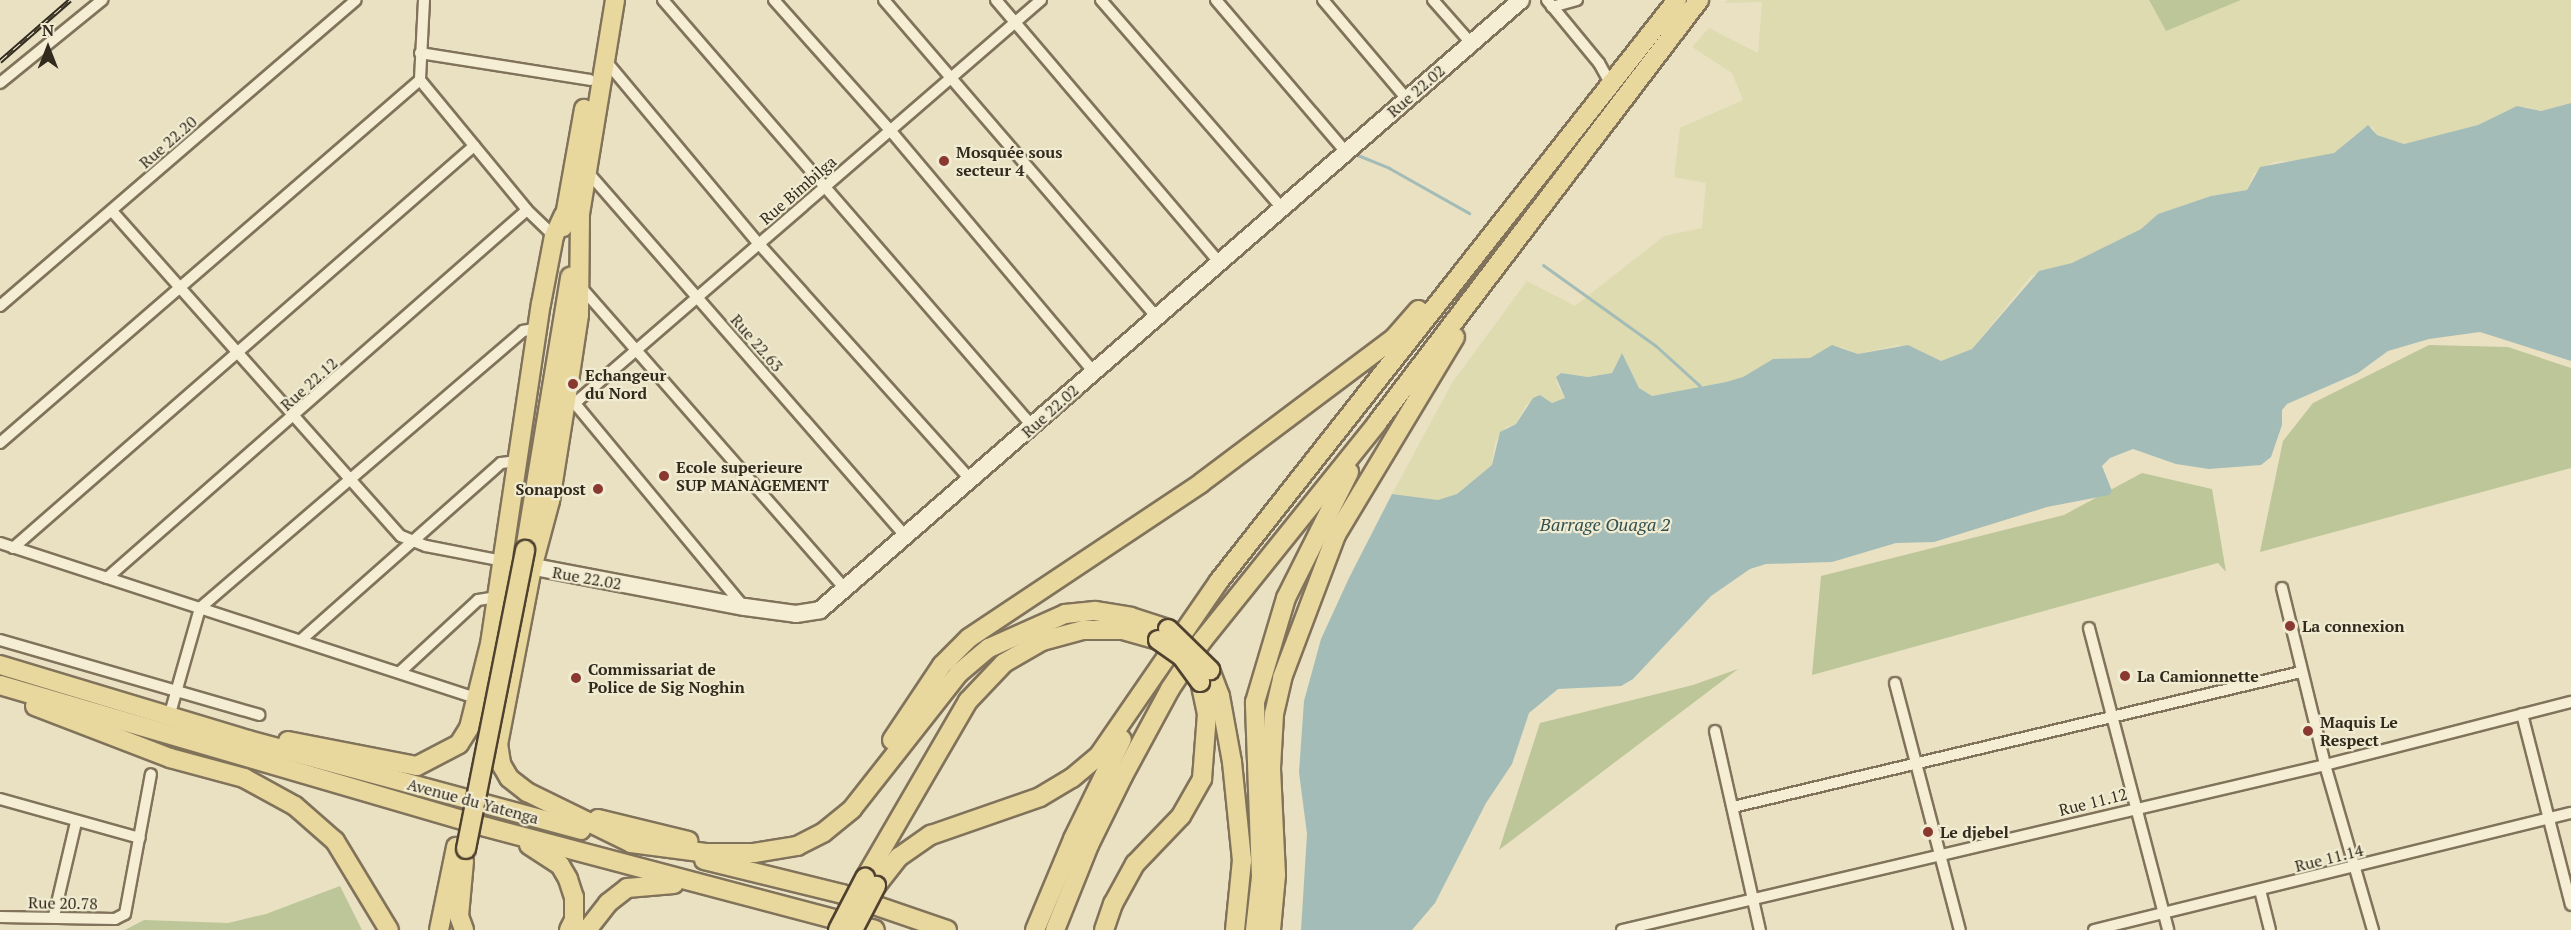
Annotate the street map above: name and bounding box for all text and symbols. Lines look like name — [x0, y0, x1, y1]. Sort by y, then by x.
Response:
north arrow — [18, 18, 78, 78]
text: N — [42, 19, 54, 41]
street label: Rue 22.02 — [1383, 61, 1449, 121]
street label: Rue 22.20 — [135, 112, 201, 172]
place label: Mosquée sous secteur 4 — [956, 142, 1062, 180]
street label: Rue Bimbilga — [756, 152, 840, 228]
marker: Mosquée sous secteur 4 — [937, 154, 951, 168]
street label: Rue 22.63 — [727, 310, 787, 376]
street label: Rue 22.12 — [277, 353, 341, 415]
place label: Echangeur du Nord — [585, 365, 666, 403]
marker: Echangeur du Nord — [566, 377, 580, 391]
street label: Rue 22.02 — [1018, 380, 1082, 442]
place label: Ecole superieure SUP MANAGEMENT — [676, 457, 829, 495]
marker: Ecole superieure SUP MANAGEMENT — [657, 469, 671, 483]
place label: Sonapost — [515, 479, 586, 499]
marker: Sonapost — [591, 482, 605, 496]
water label: Barrage Ouaga 2 — [1540, 513, 1670, 535]
street label: Rue 22.02 — [551, 562, 623, 594]
place label: La connexion — [2302, 616, 2405, 636]
marker: La connexion — [2283, 619, 2297, 633]
place label: Commissariat de Police de Sig Noghin — [588, 659, 745, 697]
place label: La Camionnette — [2137, 666, 2259, 686]
marker: La Camionnette — [2118, 669, 2132, 683]
marker: Commissariat de Police de Sig Noghin — [569, 671, 583, 685]
place label: Maquis Le Respect — [2320, 712, 2398, 750]
marker: Maquis Le Respect — [2301, 724, 2315, 738]
street label: Avenue du Yatenga — [405, 774, 541, 828]
street label: Rue 11.12 — [2057, 784, 2129, 820]
place label: Le djebel — [1940, 822, 2009, 842]
marker: Le djebel — [1921, 825, 1935, 839]
street label: Rue 11.14 — [2293, 840, 2365, 876]
street label: Rue 20.78 — [28, 893, 98, 913]

